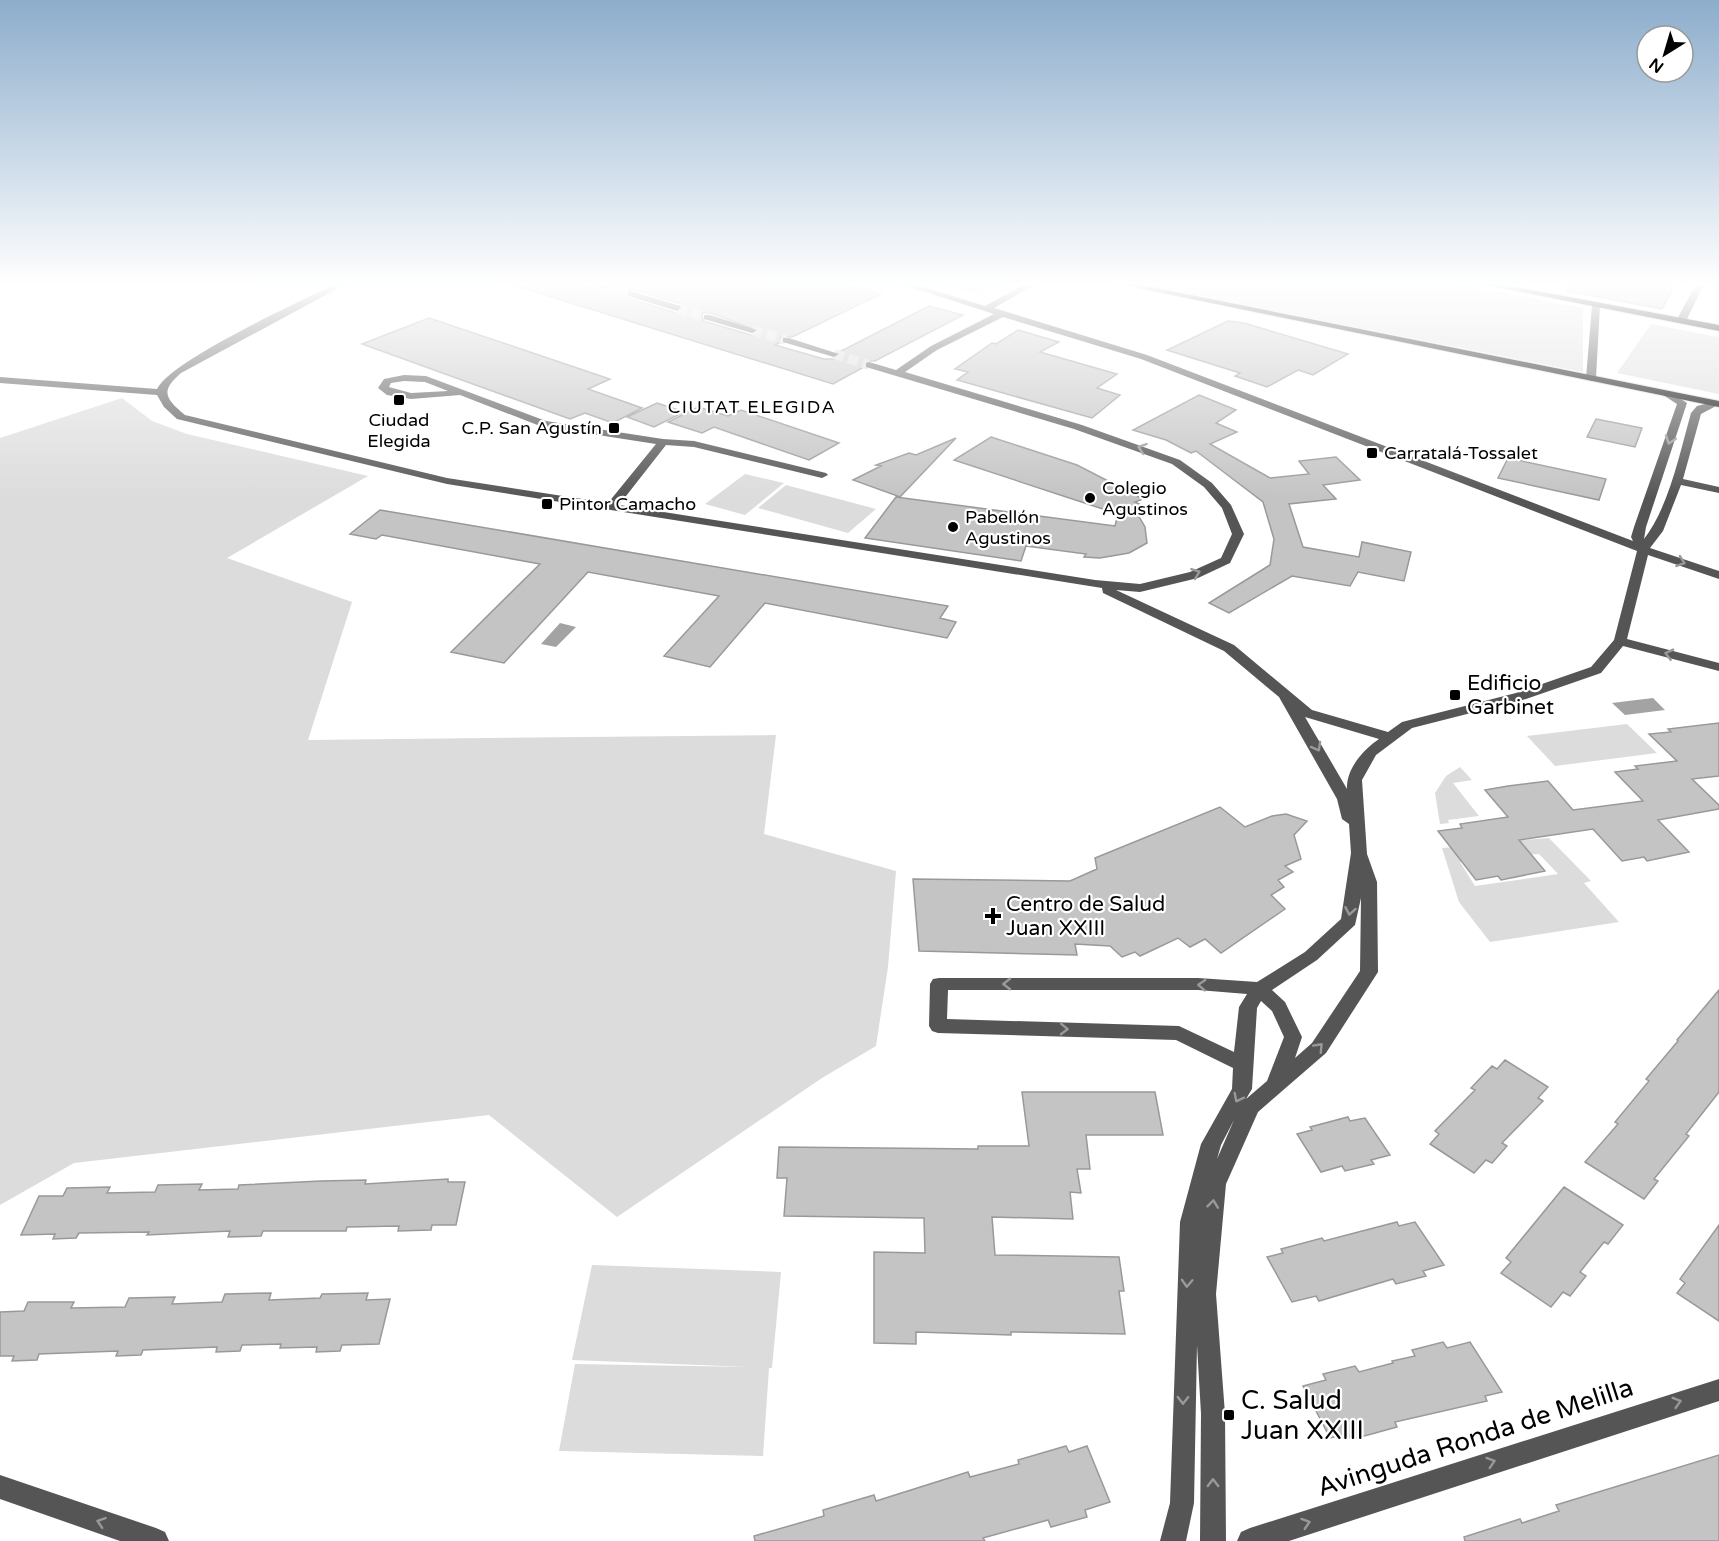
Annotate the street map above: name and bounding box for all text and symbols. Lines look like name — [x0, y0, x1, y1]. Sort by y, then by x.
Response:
north arrow — [1635, 24, 1695, 84]
text: N — [1645, 53, 1668, 77]
marker: Ciudad Elegida — [392, 393, 406, 407]
district label: CIUTAT ELEGIDA — [668, 396, 836, 418]
place label: Ciudad Elegida — [367, 409, 431, 452]
place label: C.P. San Agustín — [461, 417, 602, 439]
marker: C.P. San Agustín — [607, 421, 621, 435]
one-way arrow — [1665, 434, 1677, 445]
place label: Carratalá-Tossalet — [1384, 442, 1538, 464]
one-way arrow — [1137, 443, 1148, 456]
marker: Carratalá-Tossalet — [1365, 446, 1379, 460]
place label: Colegio Agustinos — [1102, 477, 1188, 520]
marker: Colegio Agustinos — [1083, 491, 1097, 505]
place label: Pintor Camacho — [559, 493, 696, 515]
marker: Pintor Camacho — [540, 497, 554, 511]
place label: Pabellón Agustinos — [965, 506, 1051, 549]
marker: Pabellón Agustinos — [946, 520, 960, 534]
one-way arrow — [1675, 555, 1686, 568]
one-way arrow — [1191, 567, 1201, 580]
one-way arrow — [1665, 649, 1675, 661]
place label: Edificio Garbinet — [1467, 671, 1554, 720]
marker: Edificio Garbinet — [1448, 688, 1462, 702]
one-way arrow — [1310, 741, 1321, 752]
place label: Centro de Salud Juan XXIII — [1006, 892, 1165, 941]
one-way arrow — [1345, 906, 1357, 915]
marker: Centro de Salud Juan XXIII — [984, 907, 1002, 925]
one-way arrow — [1003, 978, 1012, 990]
one-way arrow — [1198, 978, 1207, 991]
one-way arrow — [1060, 1023, 1069, 1035]
one-way arrow — [1311, 1043, 1322, 1054]
one-way arrow — [1233, 1092, 1245, 1103]
one-way arrow — [1206, 1200, 1219, 1209]
one-way arrow — [1180, 1279, 1193, 1288]
street label: Avinguda Ronda de Melilla — [1313, 1372, 1637, 1503]
place label: C. Salud Juan XXIII — [1241, 1385, 1364, 1446]
one-way arrow — [1177, 1396, 1190, 1405]
one-way arrow — [1671, 1397, 1682, 1409]
marker: C. Salud Juan XXIII — [1222, 1408, 1236, 1422]
one-way arrow — [1485, 1457, 1496, 1469]
one-way arrow — [1207, 1478, 1219, 1487]
one-way arrow — [96, 1517, 107, 1529]
one-way arrow — [1300, 1517, 1311, 1530]

